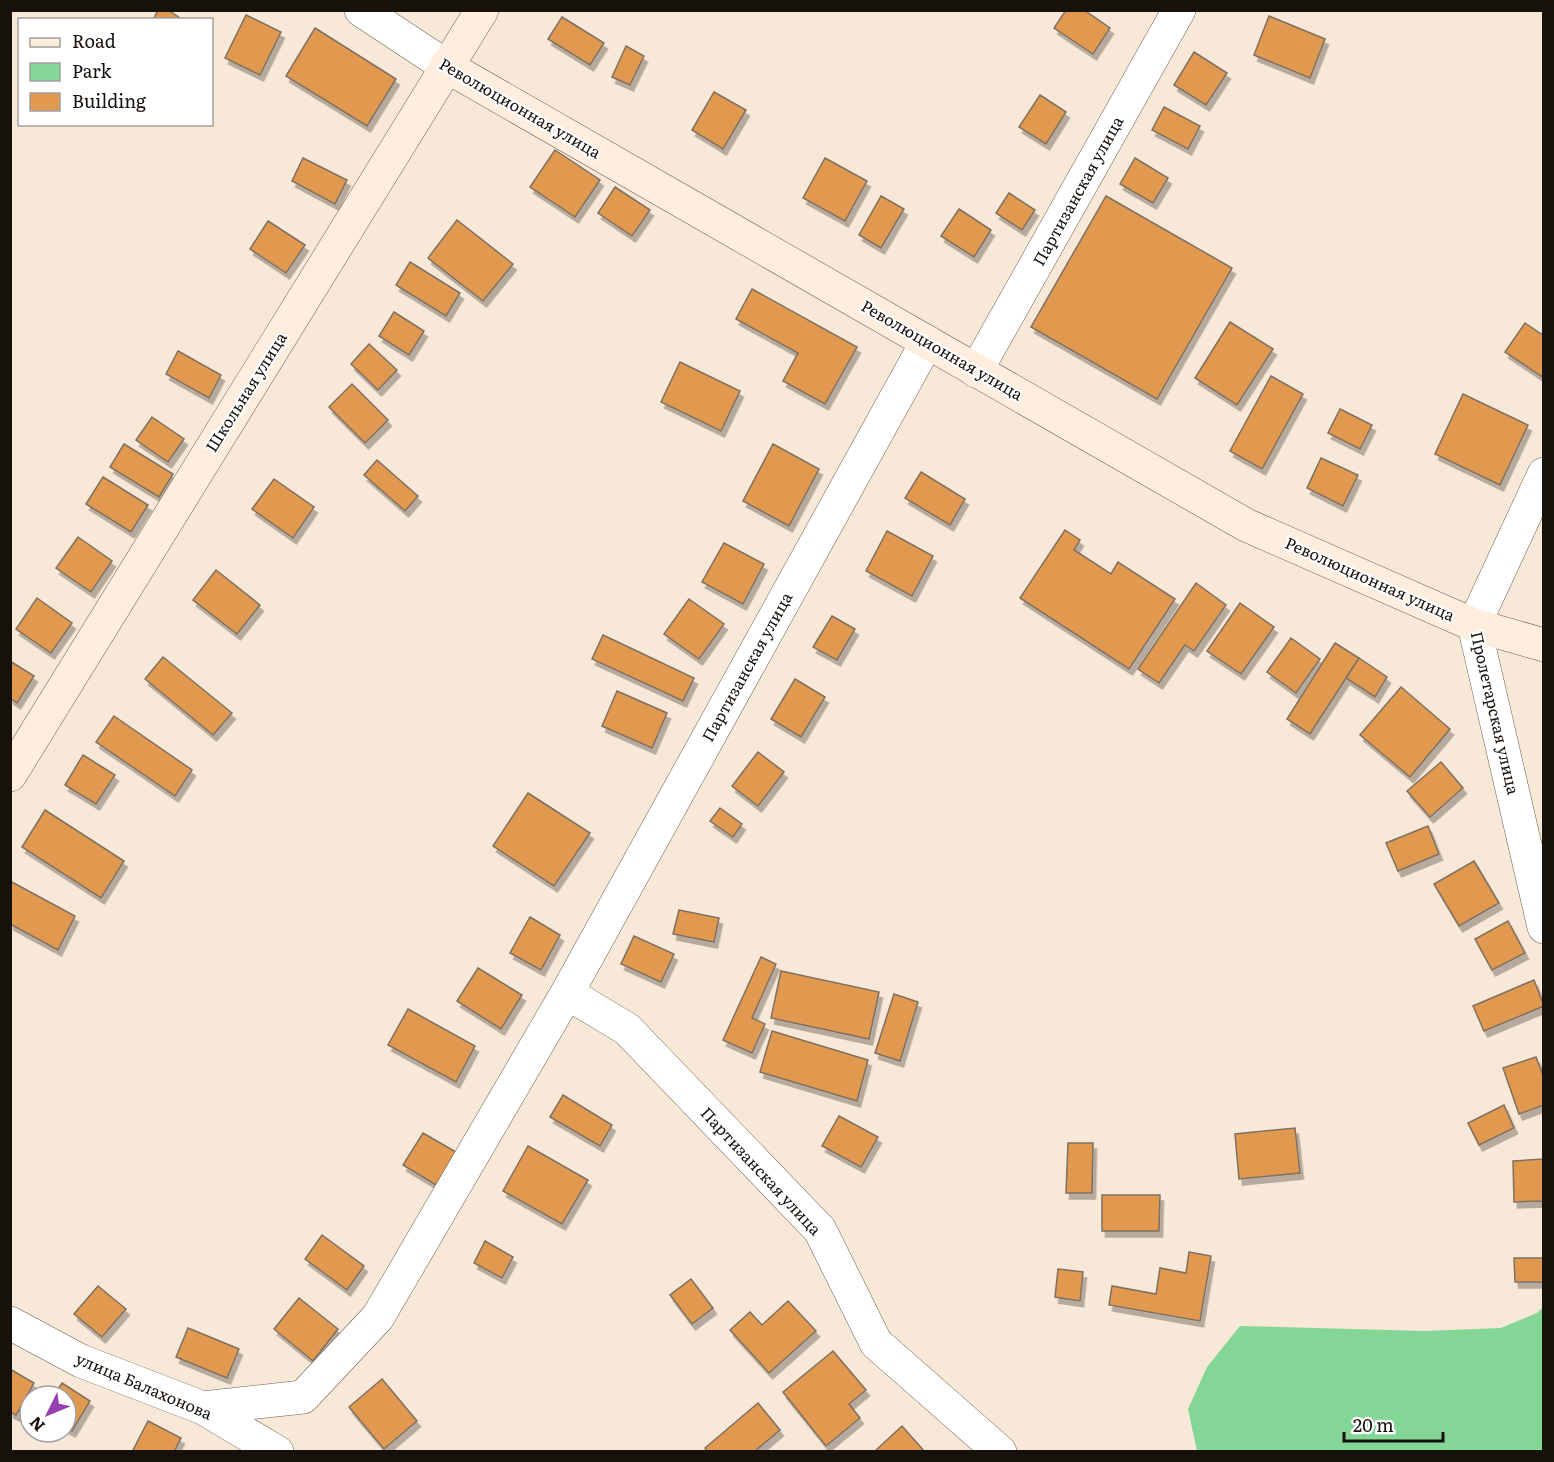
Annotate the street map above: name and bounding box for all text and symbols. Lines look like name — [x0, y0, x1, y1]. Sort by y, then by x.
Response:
legend — [18, 18, 213, 126]
text: Road — [72, 27, 116, 54]
street label: Революционная улица — [435, 51, 606, 164]
text: Park — [72, 57, 113, 84]
text: Building — [72, 87, 147, 114]
street label: Партизанская улица — [1026, 111, 1128, 270]
street label: Революционная улица — [857, 293, 1028, 406]
street label: Школьная улица — [199, 327, 292, 456]
street label: Революционная улица — [1282, 530, 1459, 626]
street label: Партизанская улица — [695, 587, 797, 746]
street label: Пролетарская улица — [1466, 629, 1527, 797]
street label: Партизанская улица — [696, 1101, 828, 1240]
street label: улица Балахонова — [72, 1345, 217, 1425]
north arrow — [18, 1384, 78, 1444]
scale bar — [1344, 1405, 1443, 1443]
text: 20 m — [1353, 1411, 1394, 1438]
text: N — [23, 1412, 50, 1438]

